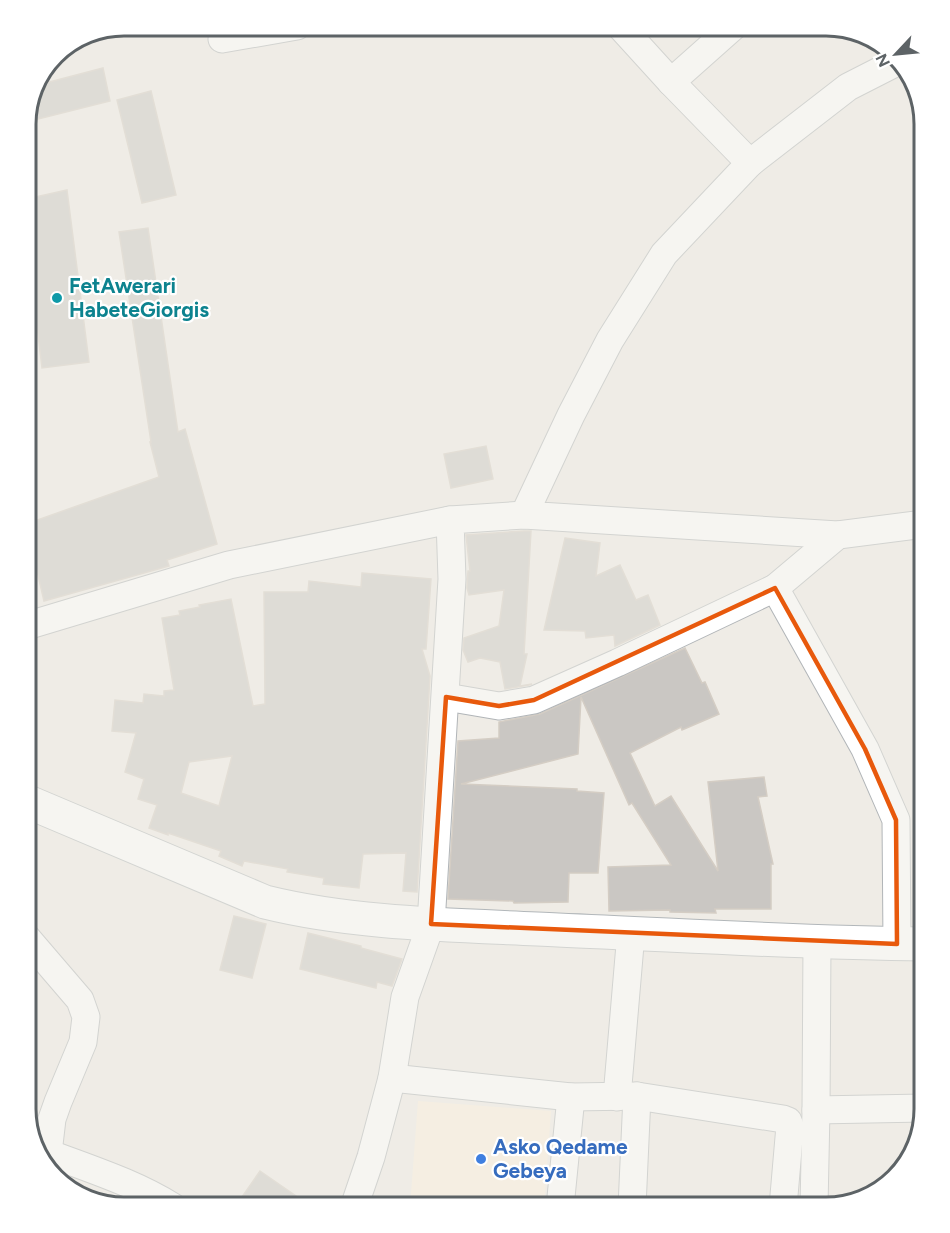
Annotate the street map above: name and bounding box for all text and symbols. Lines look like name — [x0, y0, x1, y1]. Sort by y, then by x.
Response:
north arrow — [866, 24, 926, 84]
text: N — [872, 51, 894, 70]
place label: FetAwerari HabeteGiorgis — [69, 273, 209, 322]
marker: FetAwerari HabeteGiorgis — [50, 291, 64, 305]
place label: Asko Qedame Gebeya — [493, 1134, 628, 1183]
marker: Asko Qedame Gebeya — [474, 1152, 488, 1166]

